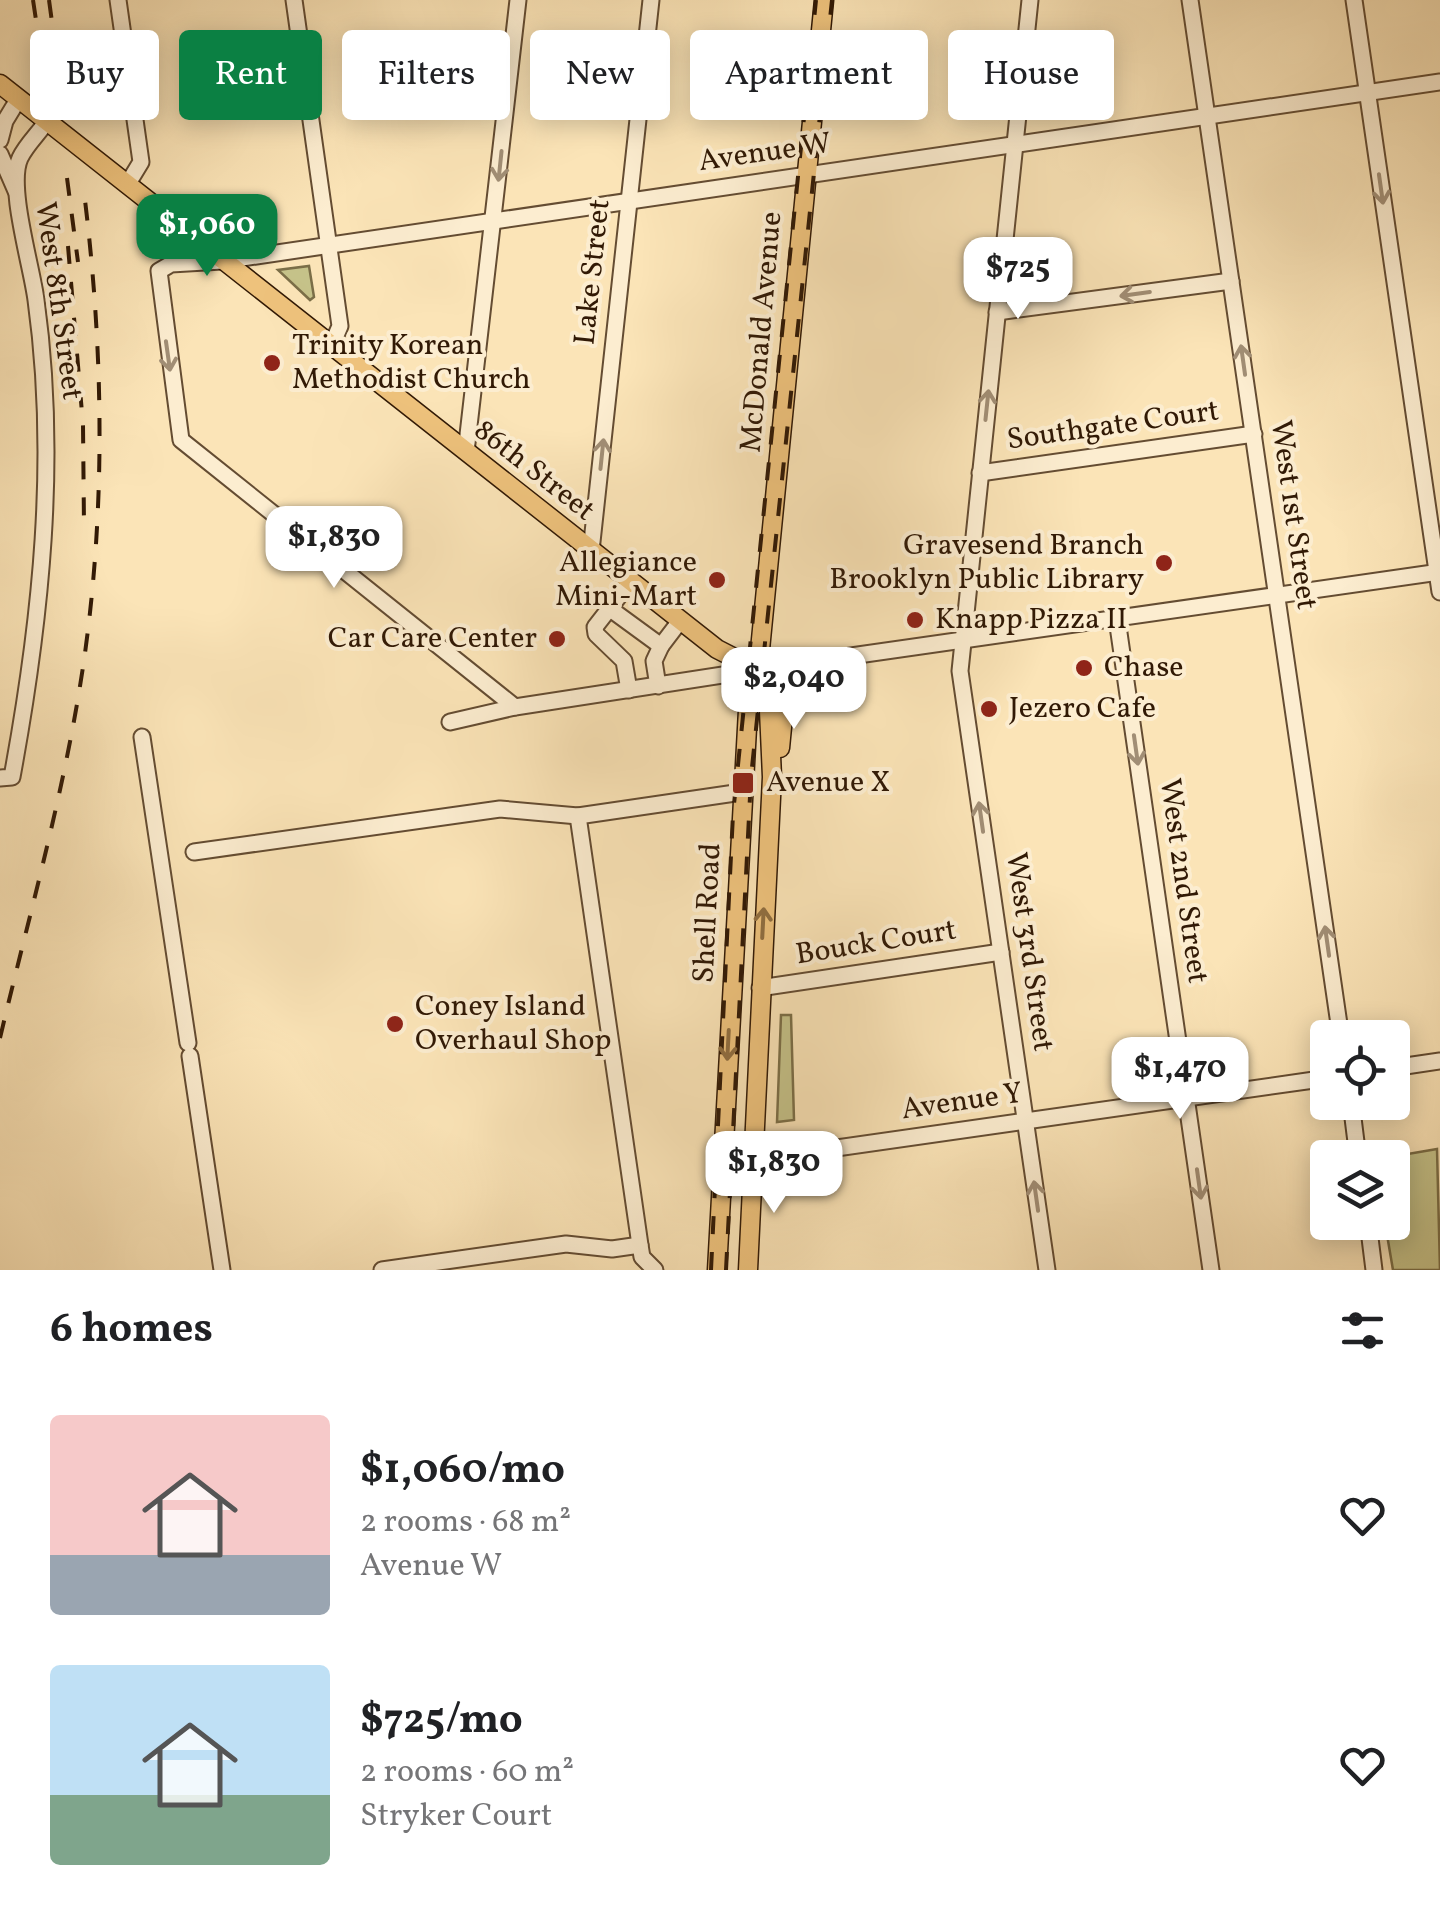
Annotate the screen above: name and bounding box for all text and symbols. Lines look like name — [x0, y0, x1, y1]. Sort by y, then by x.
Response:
chip: Buy — [30, 30, 159, 120]
chip: Rent — [179, 30, 322, 120]
chip: Filters — [342, 30, 510, 120]
chip: New — [530, 30, 670, 120]
chip: Apartment — [690, 30, 928, 120]
chip: House — [948, 30, 1114, 120]
street label: Avenue W — [696, 123, 834, 183]
one-way arrow — [490, 150, 509, 182]
one-way arrow — [1373, 173, 1391, 205]
pin: $1,060 — [126, 194, 288, 279]
street label: Lake Street — [564, 197, 622, 347]
street label: West 8th Street — [23, 199, 93, 403]
text: $1,060 — [158, 204, 256, 248]
street label: McDonald Avenue — [731, 210, 793, 454]
pin: $725 — [959, 237, 1077, 322]
text: $725 — [986, 247, 1050, 291]
one-way arrow — [1119, 285, 1151, 303]
place label: Trinity Korean Methodist Church — [292, 325, 531, 401]
one-way arrow — [160, 339, 178, 371]
one-way arrow — [1233, 345, 1252, 377]
marker: Trinity Korean Methodist Church — [261, 352, 283, 374]
one-way arrow — [978, 389, 997, 422]
street label: Southgate Court — [1004, 390, 1222, 462]
street label: 86th Street — [465, 410, 603, 532]
street label: West 1st Street — [1259, 418, 1327, 612]
one-way arrow — [593, 438, 612, 470]
pin: $1,830 — [253, 506, 415, 591]
text: $1,830 — [288, 516, 380, 560]
place label: Gravesend Branch Brooklyn Public Library — [829, 525, 1144, 601]
place label: Allegiance Mini-Mart — [555, 542, 697, 618]
marker: Gravesend Branch Brooklyn Public Library — [1153, 552, 1175, 574]
marker: Allegiance Mini-Mart — [706, 569, 728, 591]
place label: Knapp Pizza II — [935, 599, 1127, 641]
marker: Knapp Pizza II — [904, 609, 926, 631]
place label: Car Care Center — [328, 618, 537, 660]
marker: Car Care Center — [546, 628, 568, 650]
pin: $2,040 — [713, 647, 875, 732]
place label: Chase — [1104, 647, 1183, 689]
text: $2,040 — [743, 657, 845, 701]
marker: Chase — [1073, 657, 1095, 679]
place label: Jezero Cafe — [1009, 688, 1156, 730]
marker: Jezero Cafe — [978, 698, 1000, 720]
one-way arrow — [1128, 733, 1146, 765]
place label: Avenue X — [766, 762, 890, 804]
marker: Avenue X — [730, 770, 756, 796]
street label: West 2nd Street — [1148, 776, 1218, 986]
one-way arrow — [972, 801, 990, 833]
street label: Shell Road — [683, 842, 733, 984]
street label: West 3rd Street — [994, 850, 1064, 1054]
one-way arrow — [754, 908, 773, 940]
street label: Bouck Court — [793, 910, 959, 976]
one-way arrow — [1318, 925, 1336, 958]
place label: Coney Island Overhaul Shop — [415, 986, 612, 1062]
marker: Coney Island Overhaul Shop — [384, 1013, 406, 1035]
map controls — [1310, 1020, 1410, 1240]
button: locate — [1310, 1020, 1410, 1120]
one-way arrow — [718, 1029, 737, 1061]
pin: $1,470 — [1099, 1037, 1261, 1122]
text: $1,470 — [1134, 1047, 1226, 1091]
street label: Avenue Y — [899, 1073, 1025, 1131]
pin: $1,830 — [693, 1131, 855, 1216]
button: layers — [1310, 1140, 1410, 1240]
text: $1,830 — [728, 1141, 820, 1185]
one-way arrow — [1191, 1167, 1209, 1200]
one-way arrow — [1027, 1180, 1045, 1212]
text: 6 homes — [50, 1301, 213, 1360]
icon: filters — [1335, 1303, 1390, 1358]
text: $1,060/mo — [360, 1442, 565, 1501]
icon: home — [130, 1455, 250, 1575]
icon: heart — [1335, 1488, 1390, 1543]
text: 2 rooms · 68 m² — [360, 1501, 571, 1545]
text: Avenue W — [360, 1545, 502, 1589]
text: $725/mo — [360, 1692, 523, 1751]
icon: home — [130, 1705, 250, 1825]
icon: heart — [1335, 1738, 1390, 1793]
text: 2 rooms · 60 m² — [360, 1751, 574, 1795]
text: Stryker Court — [360, 1795, 552, 1839]

